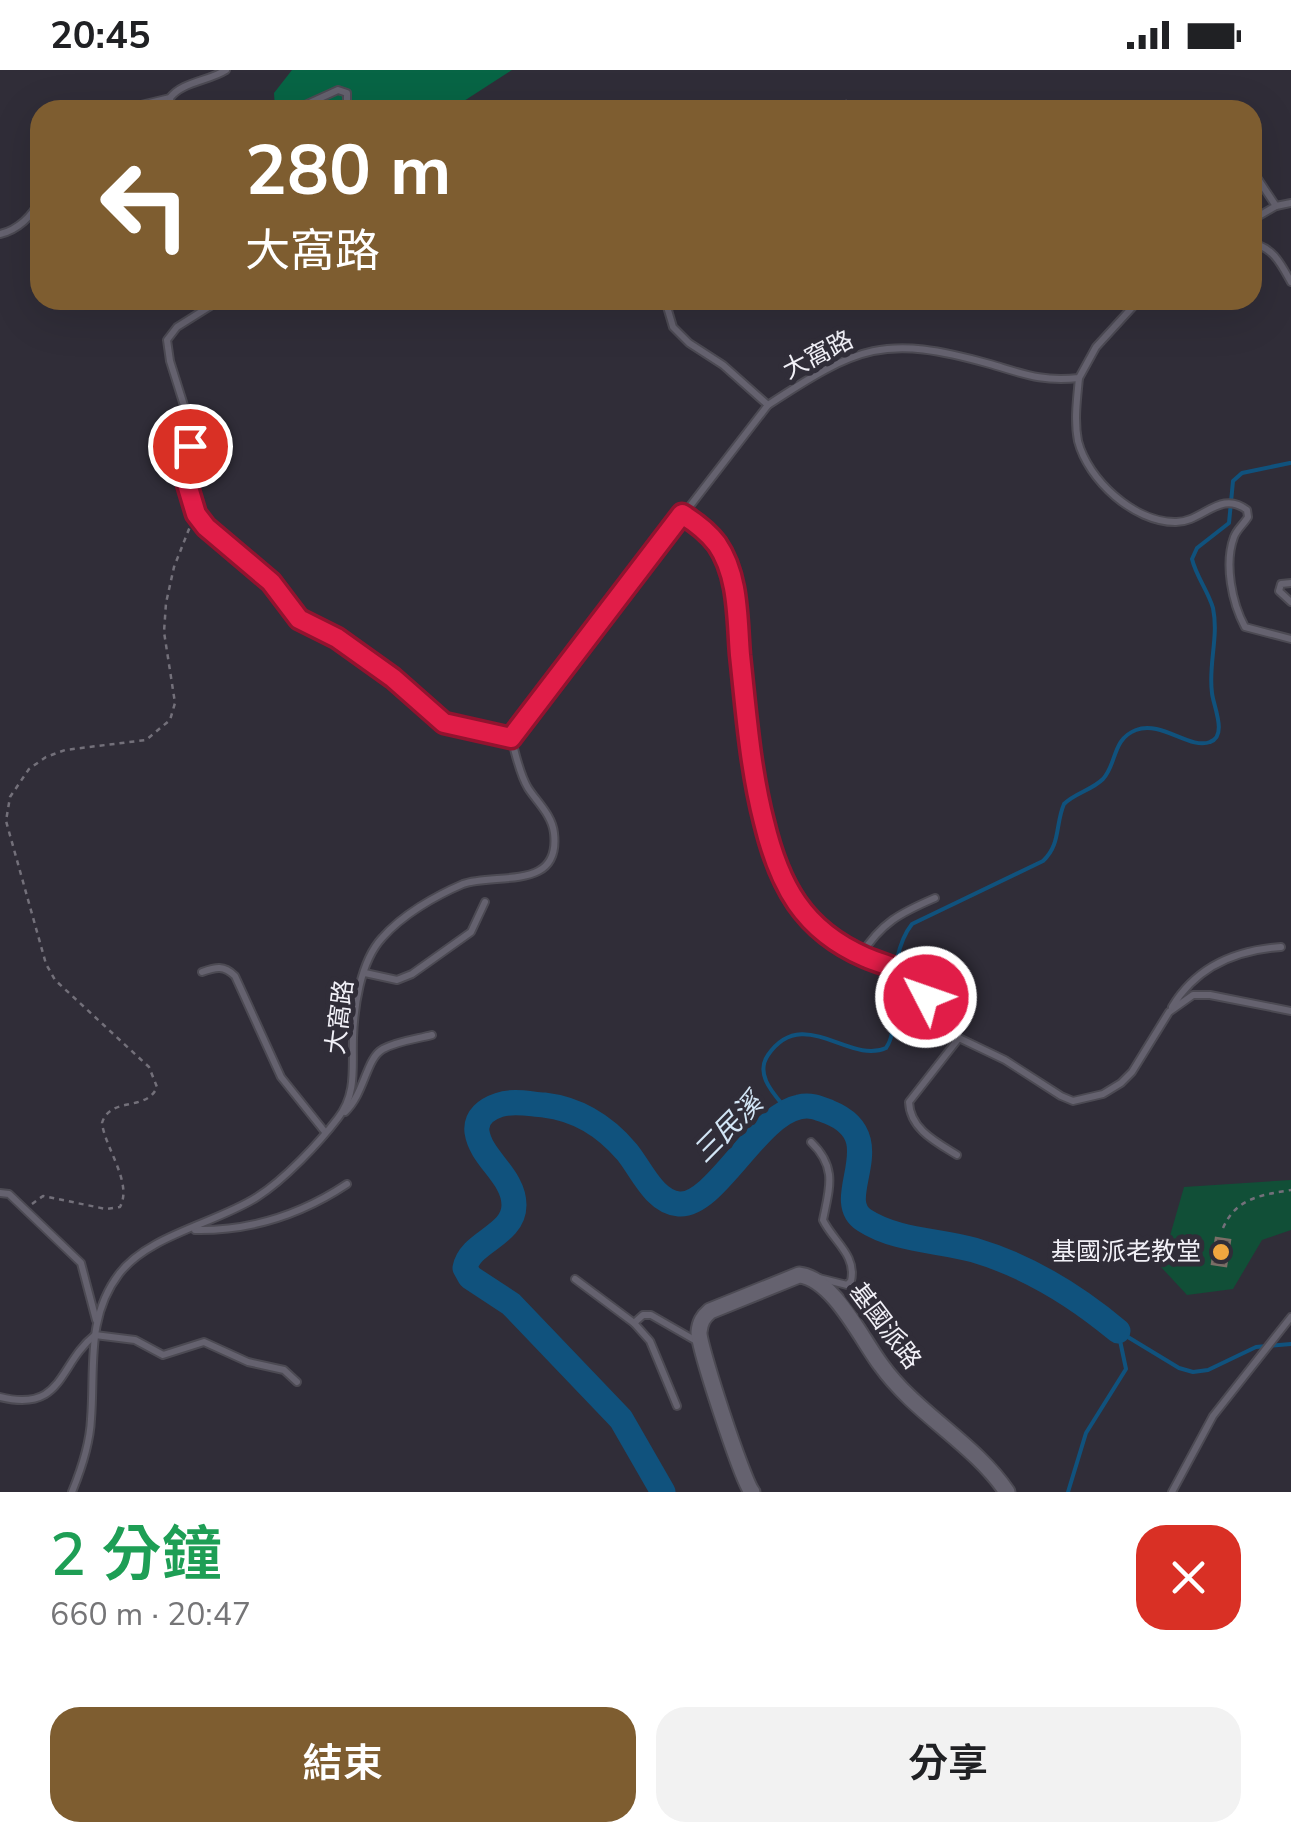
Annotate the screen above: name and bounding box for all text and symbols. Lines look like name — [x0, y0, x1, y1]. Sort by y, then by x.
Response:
text: 20:45 — [50, 10, 151, 61]
text: 280 m — [245, 123, 451, 219]
icon: left — [80, 140, 210, 270]
text: 大窩路 — [245, 221, 380, 282]
street label: 大窩路 — [777, 323, 859, 387]
pin — [148, 404, 233, 489]
icon: arrive — [163, 419, 218, 474]
position arrow — [874, 945, 978, 1049]
street label: 大窩路 — [319, 978, 361, 1056]
water label: 三民溪 — [685, 1082, 774, 1171]
place label: 基國派老教堂 — [1051, 1235, 1201, 1269]
marker: 基國派老教堂 — [1210, 1241, 1232, 1263]
street label: 基國派路 — [841, 1276, 929, 1376]
text: 2 分鐘 — [50, 1514, 222, 1596]
button: close — [1136, 1525, 1241, 1630]
text: 660 m · 20:47 — [50, 1593, 251, 1636]
button: 結束 — [50, 1707, 636, 1822]
button: 分享 — [656, 1707, 1241, 1822]

